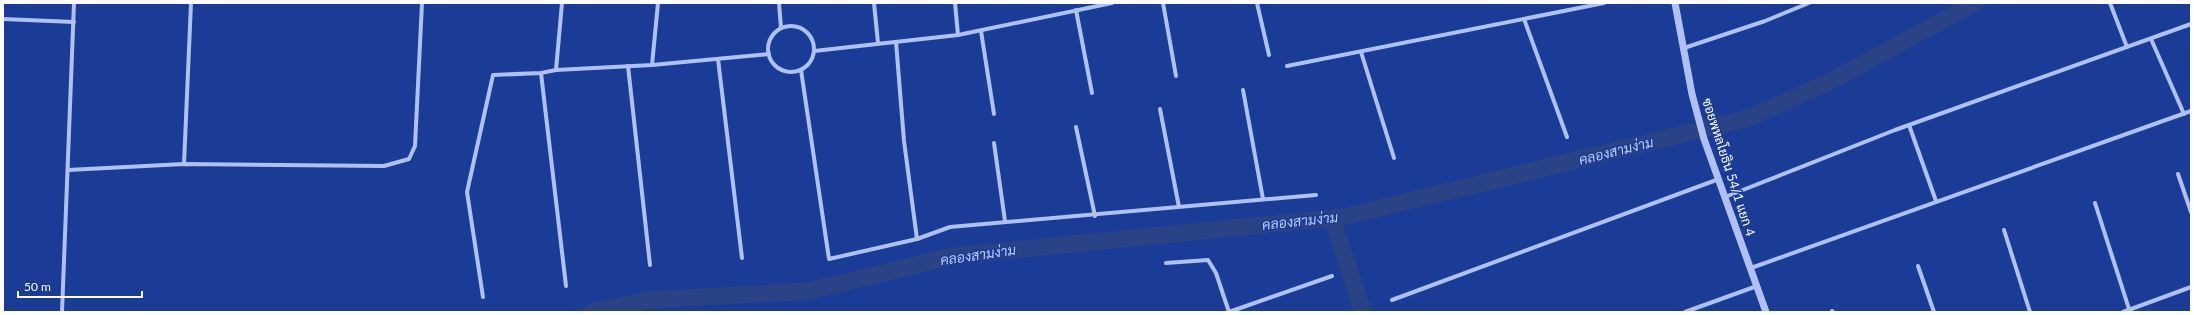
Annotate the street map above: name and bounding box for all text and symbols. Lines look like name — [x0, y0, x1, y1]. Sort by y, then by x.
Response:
street label: ซอยพหลโยธิน 54/1 แยก 4 — [1699, 96, 1759, 239]
water label: คลองสามง่าม — [1577, 133, 1655, 168]
water label: คลองสามง่าม — [1261, 208, 1339, 233]
water label: คลองสามง่าม — [939, 241, 1017, 268]
scale bar — [18, 273, 142, 299]
text: 50 m — [24, 279, 51, 294]

